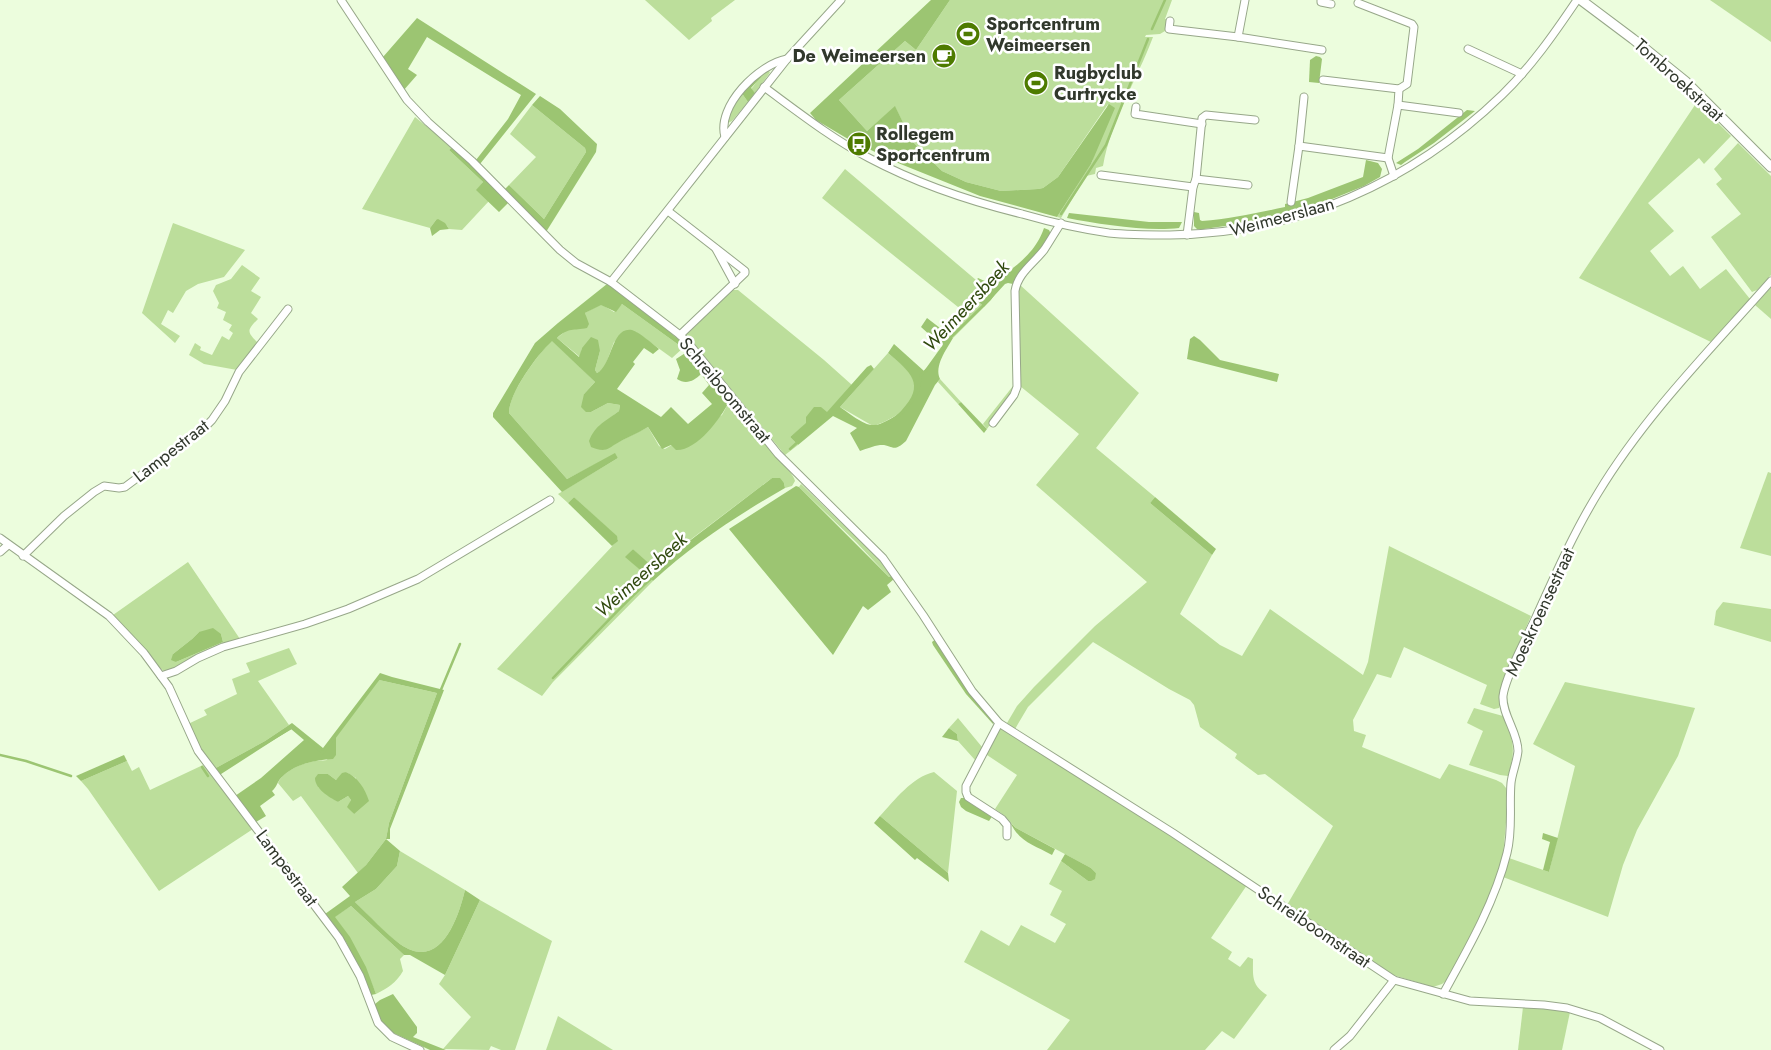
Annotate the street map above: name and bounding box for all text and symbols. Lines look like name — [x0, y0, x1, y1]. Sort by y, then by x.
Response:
place label: Sportcentrum Weimeersen — [986, 11, 1100, 58]
sports icon: Sportcentrum Weimeersen — [955, 21, 981, 47]
street label: Tombroekstraat — [1628, 33, 1730, 128]
place label: De Weimeersen — [792, 43, 926, 69]
cafe icon: De Weimeersen — [931, 43, 957, 69]
place label: Rugbyclub Curtrycke — [1054, 60, 1142, 107]
sports icon: Rugbyclub Curtrycke — [1023, 70, 1049, 96]
place label: Rollegem Sportcentrum — [876, 121, 990, 168]
bus stop icon: Rollegem Sportcentrum — [846, 131, 872, 157]
street label: Weimeerslaan — [1227, 191, 1337, 243]
water label: Weimeersbeek — [917, 254, 1016, 358]
street label: Schreiboomstraat — [673, 331, 778, 449]
street label: Lampestraat — [128, 413, 215, 489]
water label: Weimeersbeek — [589, 526, 694, 624]
street label: Moeskroensestraat — [1499, 543, 1581, 681]
street label: Lampestraat — [250, 824, 325, 912]
street label: Schreiboomstraat — [1252, 880, 1376, 975]

